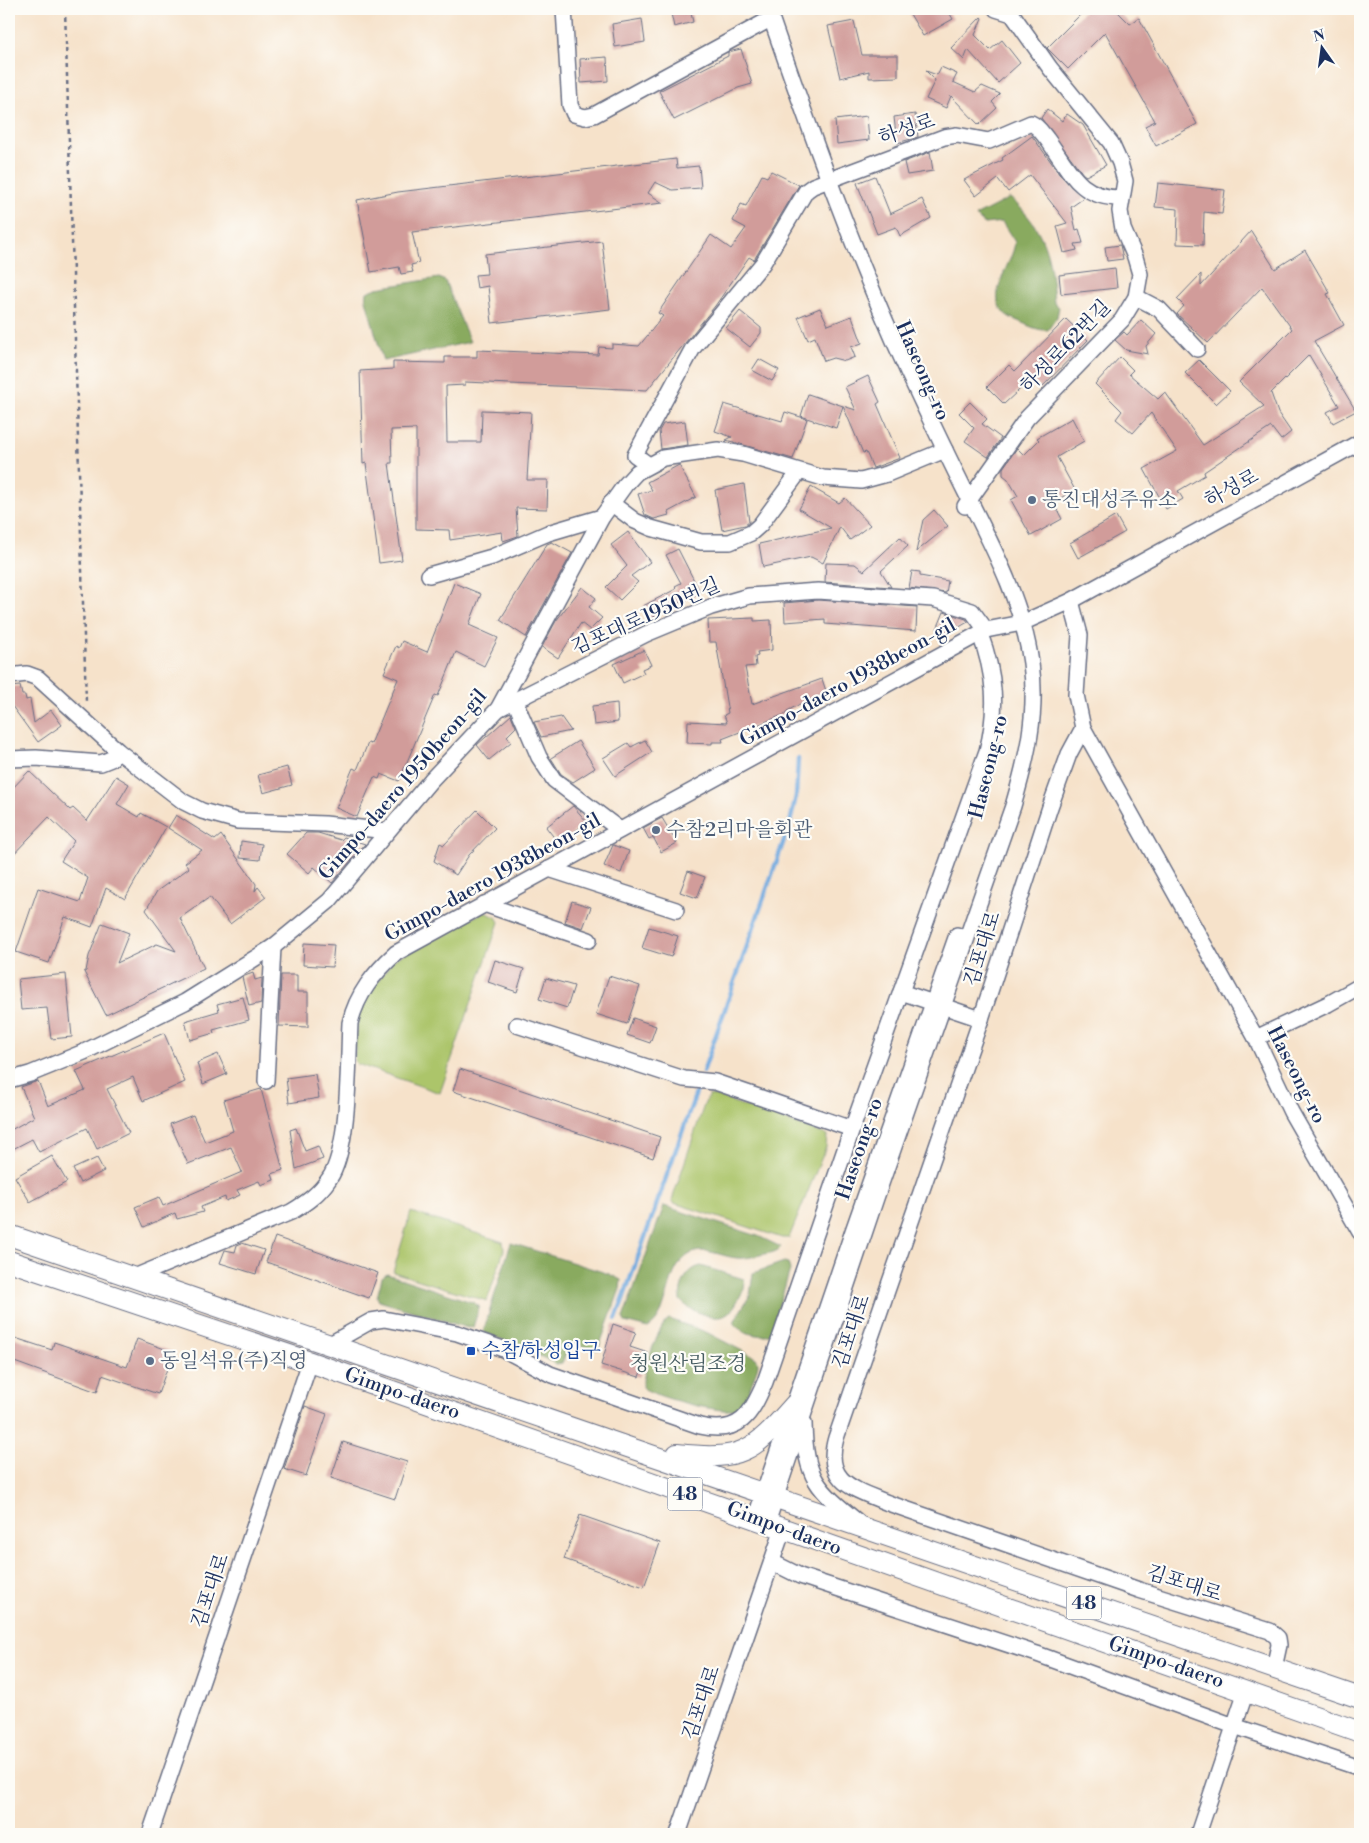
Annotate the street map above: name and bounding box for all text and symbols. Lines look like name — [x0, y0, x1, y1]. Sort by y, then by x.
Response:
north arrow — [1296, 22, 1346, 72]
text: N — [1312, 26, 1327, 46]
street label: 하성로 — [876, 109, 938, 151]
street label: 하성로62번길 — [1015, 295, 1117, 399]
street label: Haseong-ro — [889, 317, 955, 425]
street label: 하성로 — [1201, 464, 1263, 514]
place label: 통진대성주유소 — [1042, 488, 1177, 513]
marker: 통진대성주유소 — [1026, 494, 1038, 506]
street label: 김포대로1950번길 — [568, 573, 724, 661]
street label: Gimpo-daero 1938beon-gil — [735, 613, 961, 753]
street label: Gimpo-daero 1950beon-gil — [313, 684, 493, 885]
street label: Haseong-ro — [964, 713, 1014, 821]
street label: Gimpo-daero 1938beon-gil — [380, 808, 606, 948]
place label: 수참2리마을회관 — [666, 818, 813, 843]
marker: 수참2리마을회관 — [650, 824, 662, 836]
street label: 김포대로 — [959, 908, 1007, 990]
street label: Haseong-ro — [1261, 1022, 1331, 1128]
street label: Haseong-ro — [831, 1095, 889, 1203]
street label: 김포대로 — [828, 1291, 876, 1373]
place label: 수참/하성입구 — [481, 1339, 601, 1364]
marker: 수참/하성입구 — [465, 1345, 477, 1357]
place label: 동일석유(주)직영 — [160, 1349, 308, 1374]
park label: 청원산림조경 — [630, 1352, 746, 1377]
marker: 동일석유(주)직영 — [144, 1355, 156, 1367]
street label: Gimpo-daero — [341, 1363, 463, 1425]
road number: 48 — [668, 1478, 702, 1510]
street label: Gimpo-daero — [723, 1497, 845, 1561]
street label: 김포대로 — [187, 1550, 235, 1632]
street label: 김포대로 — [1143, 1560, 1225, 1608]
road number: 48 — [1066, 1586, 1102, 1620]
street label: Gimpo-daero — [1105, 1632, 1227, 1694]
street label: 김포대로 — [678, 1662, 726, 1744]

